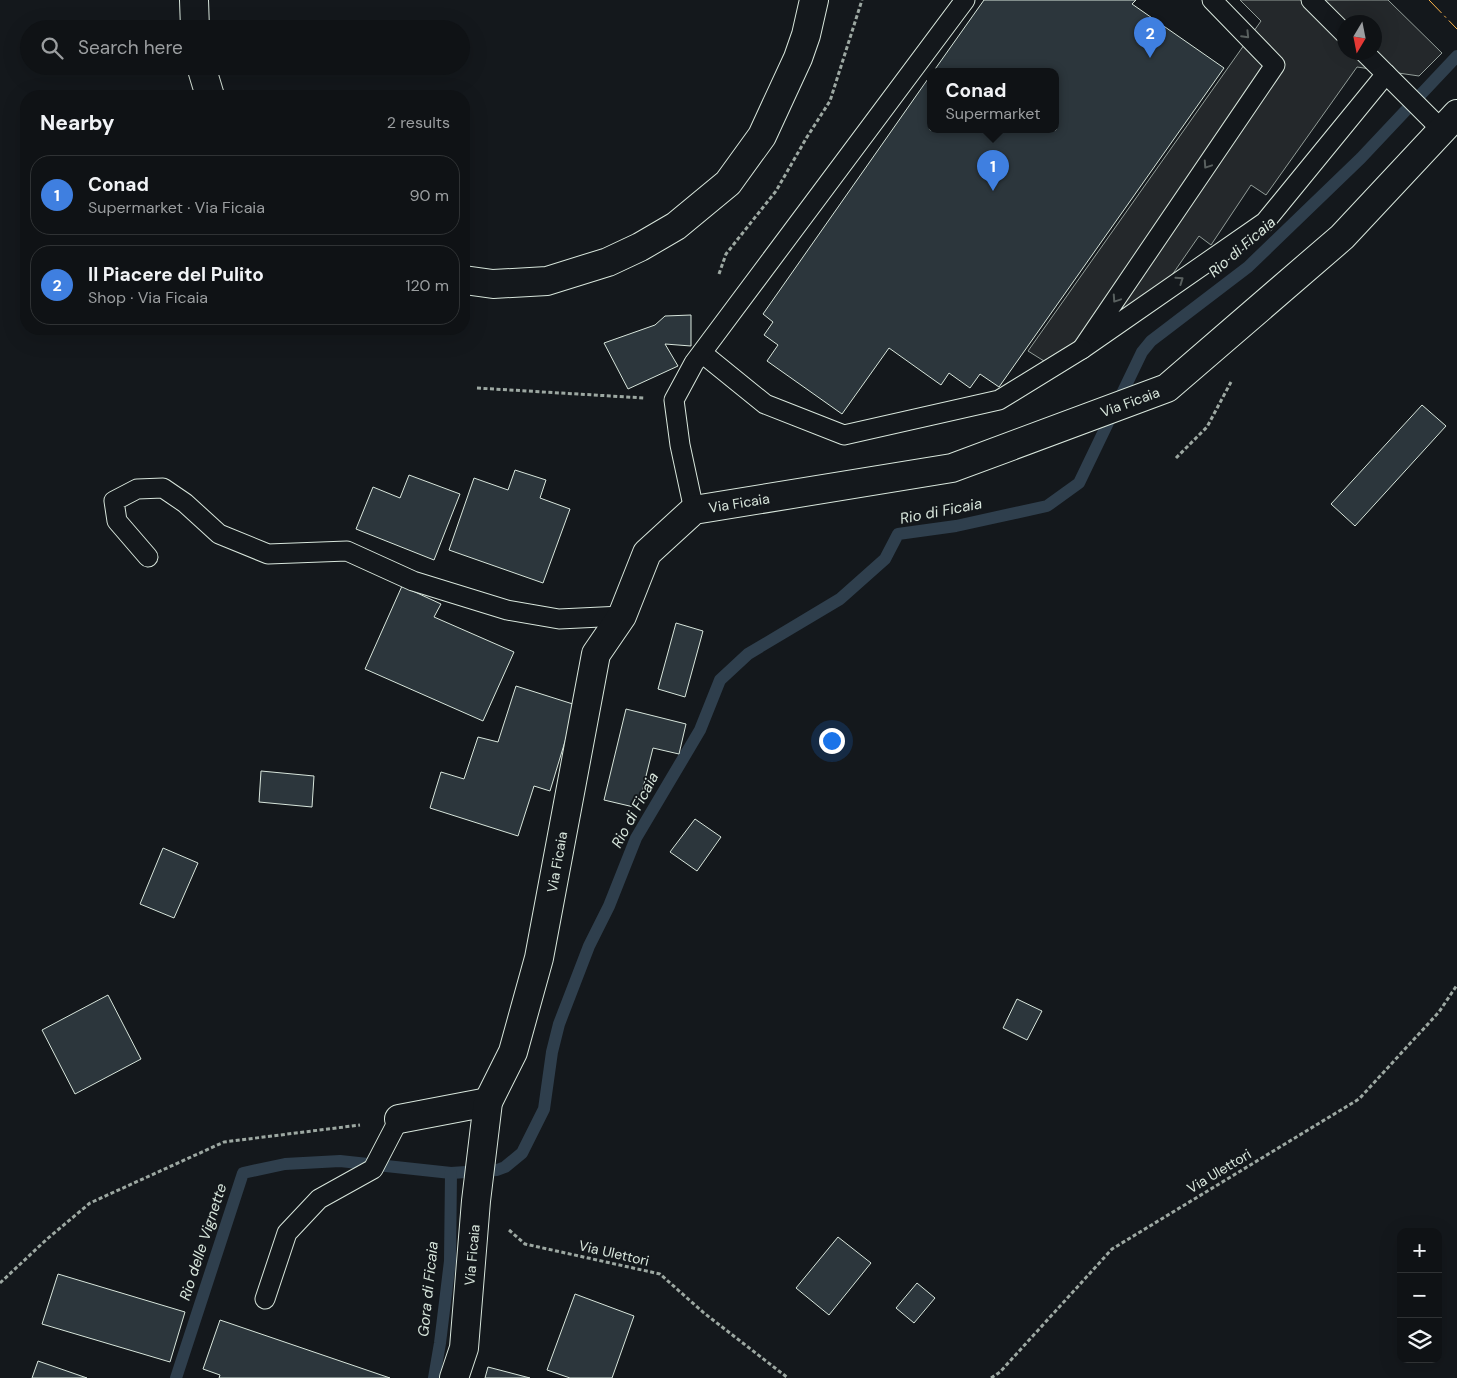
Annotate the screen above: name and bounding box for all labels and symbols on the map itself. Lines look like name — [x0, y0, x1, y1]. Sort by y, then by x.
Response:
north arrow — [1337, 15, 1382, 60]
pin: 2 — [1134, 17, 1166, 58]
one-way arrow — [1240, 29, 1249, 38]
pin: 1 — [977, 150, 1009, 191]
one-way arrow — [1204, 159, 1213, 168]
water label: Rio di Ficaia — [1204, 212, 1280, 282]
one-way arrow — [1175, 277, 1184, 286]
one-way arrow — [1113, 293, 1122, 303]
street label: Via Ficaia — [1098, 383, 1162, 421]
street label: Via Ficaia — [707, 489, 771, 517]
water label: Rio di Ficaia — [898, 493, 984, 529]
your location — [819, 728, 845, 754]
water label: Rio di Ficaia — [607, 769, 663, 851]
street label: Via Ficaia — [543, 830, 571, 894]
street label: Via Ulettori — [1184, 1145, 1254, 1197]
water label: Rio delle Vignette — [175, 1180, 232, 1303]
street label: Via Ficaia — [460, 1224, 484, 1286]
street label: Via Ulettori — [577, 1236, 651, 1270]
water label: Gora di Ficaia — [413, 1240, 443, 1338]

